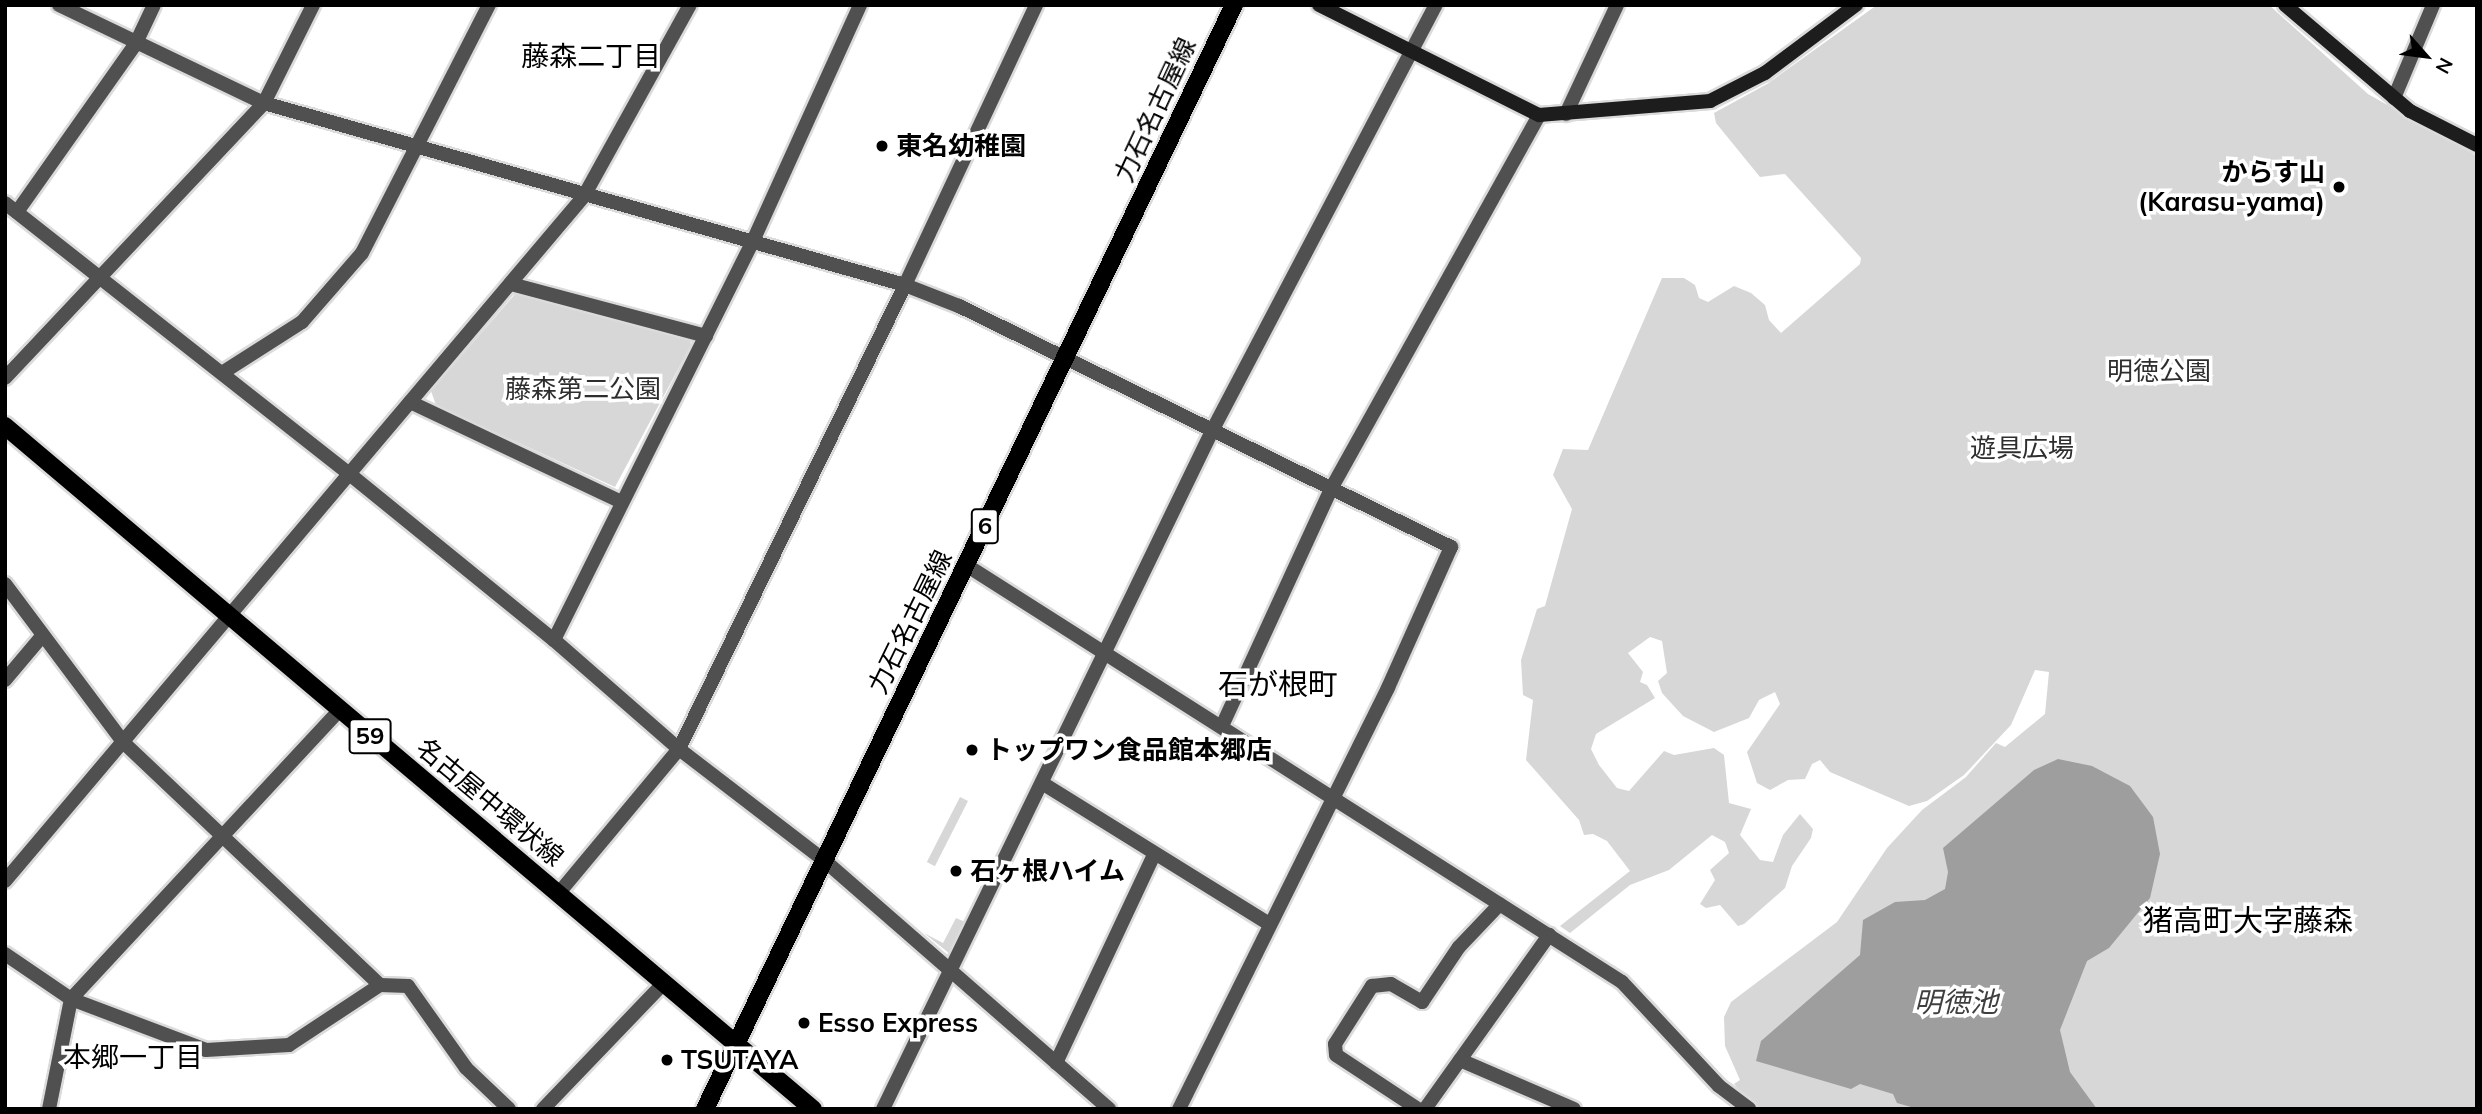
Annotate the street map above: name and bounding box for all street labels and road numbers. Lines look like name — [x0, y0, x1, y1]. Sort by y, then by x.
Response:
street label: 力石名古屋線 — [1108, 33, 1202, 187]
road number: 6 — [969, 505, 1001, 546]
street label: 力石名古屋線 — [862, 545, 958, 699]
road number: 59 — [347, 716, 393, 756]
street label: 名古屋中環状線 — [410, 732, 570, 872]

